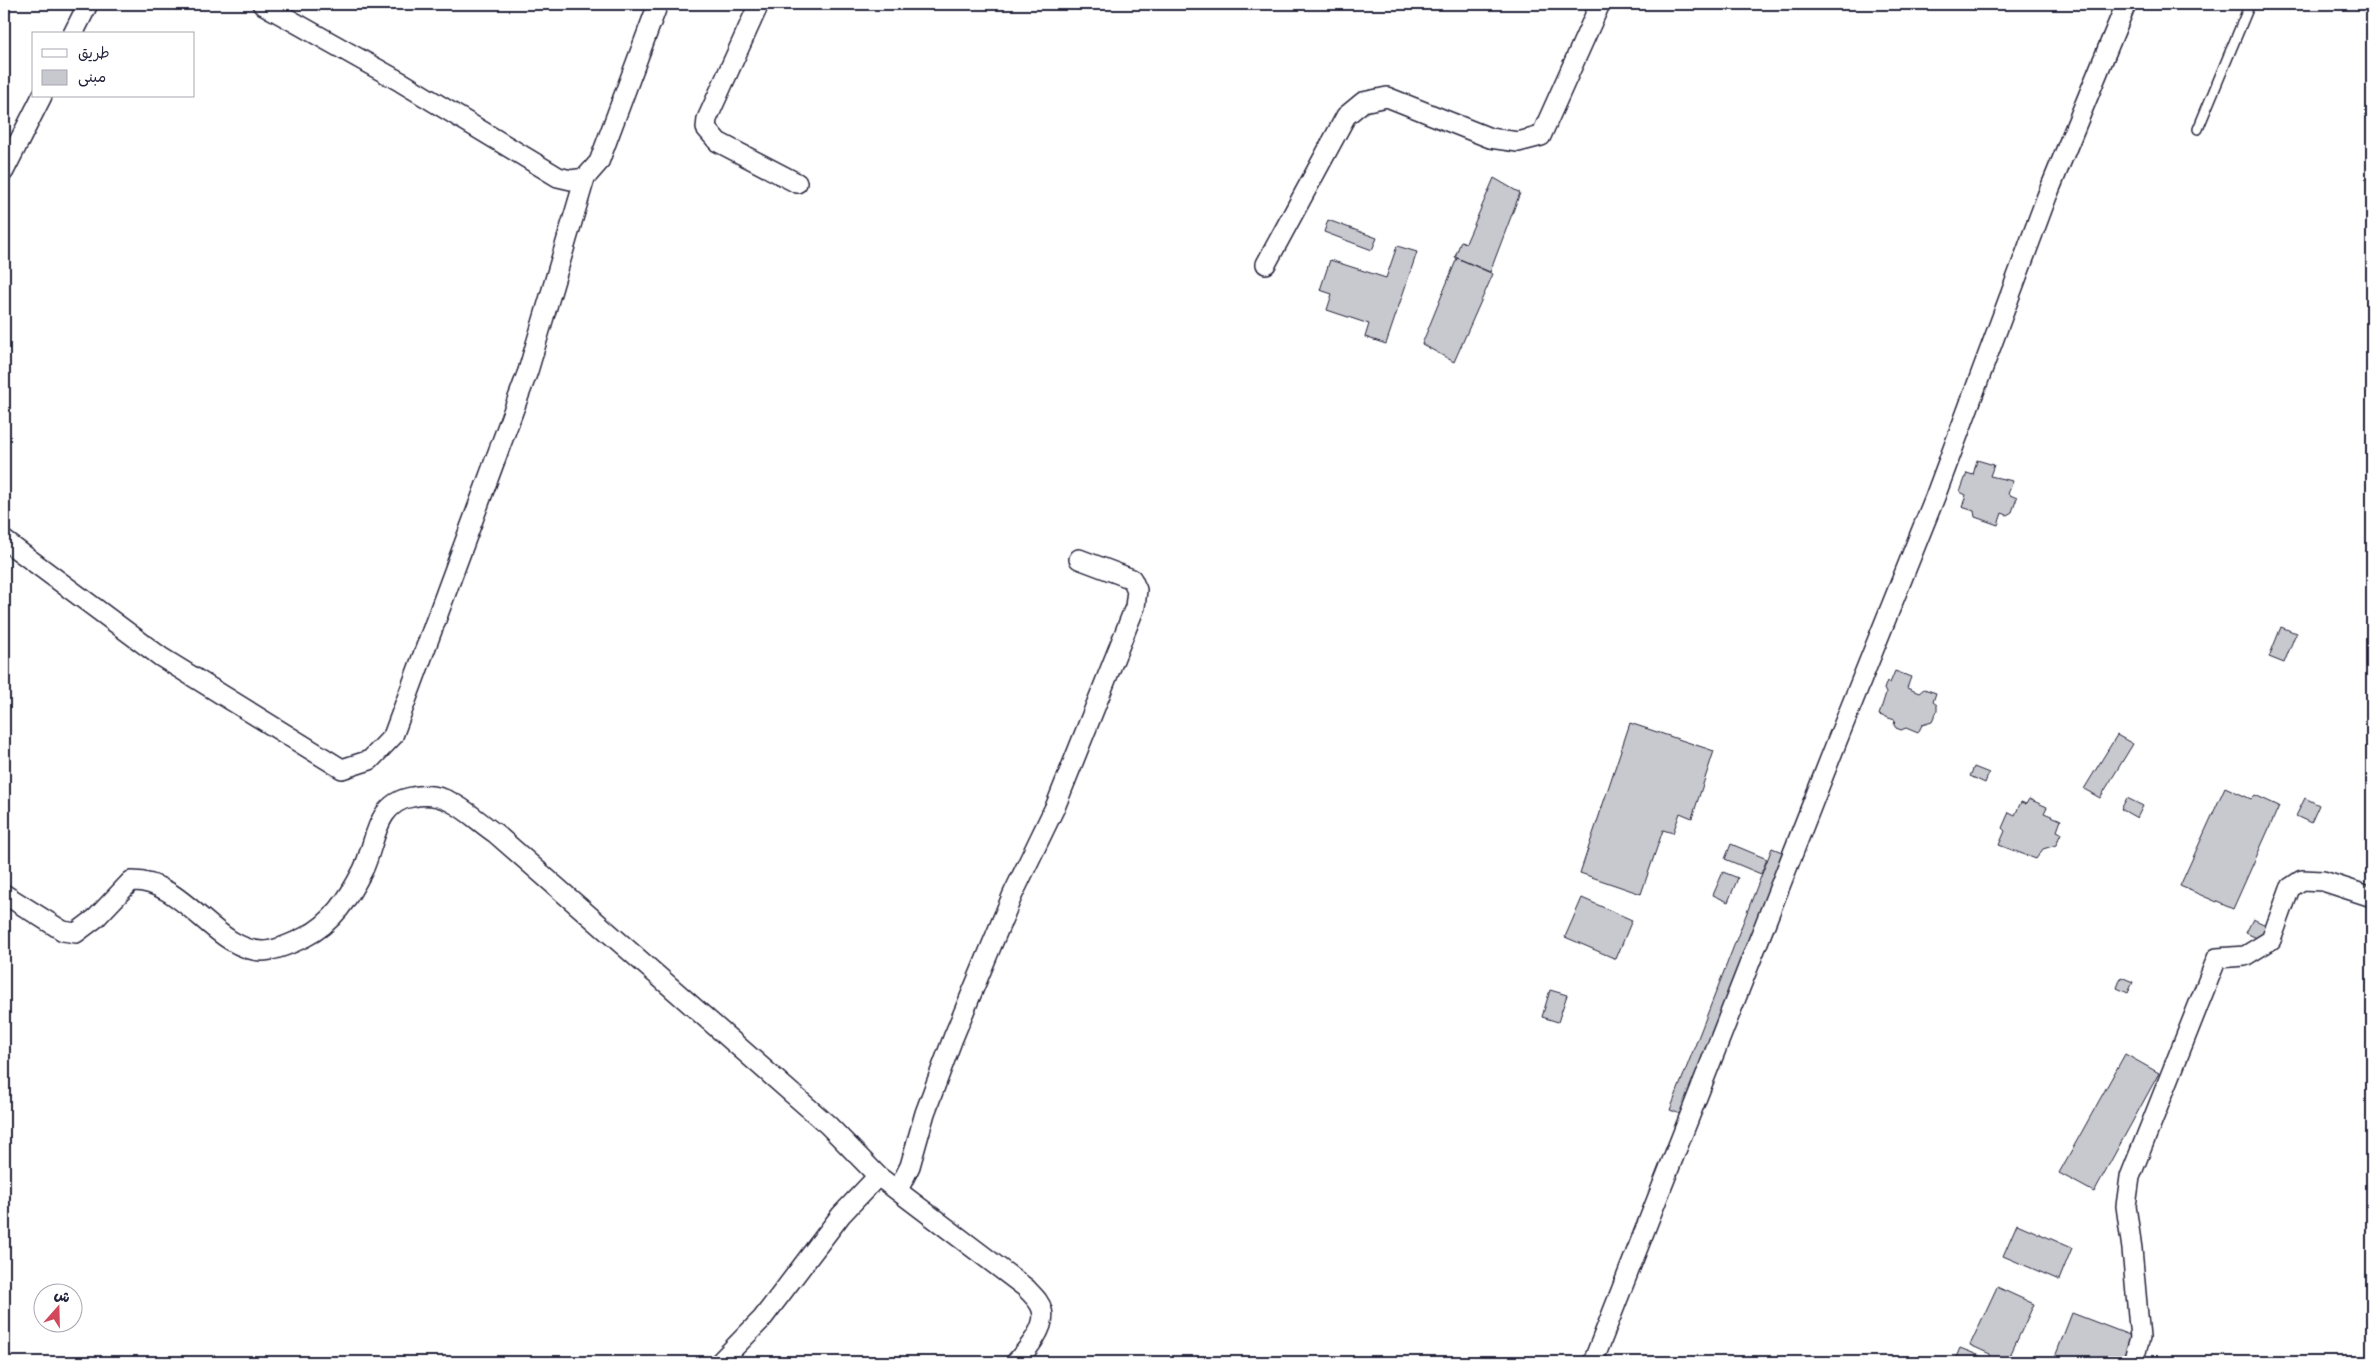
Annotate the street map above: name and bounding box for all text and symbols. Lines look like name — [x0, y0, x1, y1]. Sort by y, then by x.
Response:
legend — [32, 32, 195, 98]
text: طريق — [78, 44, 110, 63]
text: مبنى — [78, 68, 106, 87]
north arrow — [32, 1284, 82, 1334]
text: ش — [52, 1286, 72, 1307]

